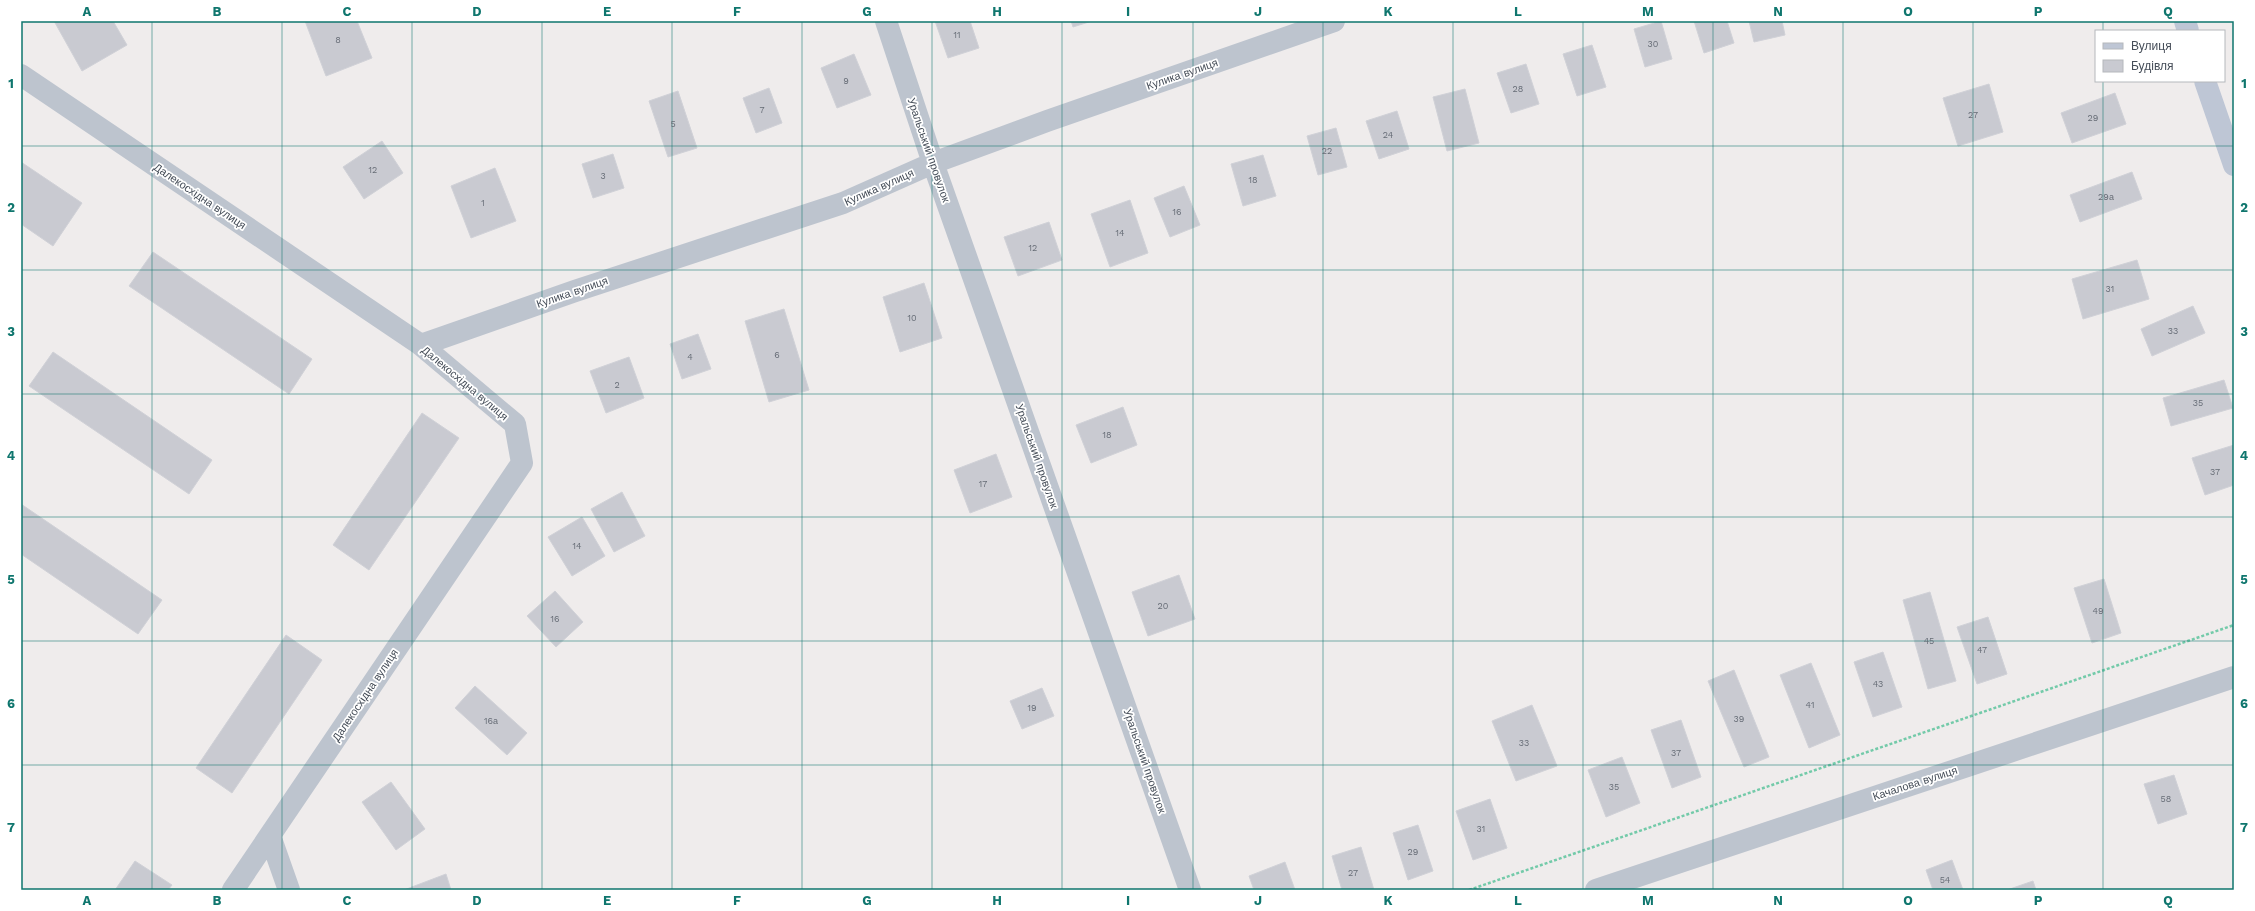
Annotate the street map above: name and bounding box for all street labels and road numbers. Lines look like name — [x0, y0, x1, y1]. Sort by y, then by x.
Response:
street label: Кулика вулиця — [1145, 56, 1220, 93]
street label: Уральський провулок — [905, 96, 953, 204]
street label: Далекосхідна вулиця — [151, 161, 248, 232]
street label: Кулика вулиця — [842, 166, 916, 209]
street label: Кулика вулиця — [535, 274, 610, 311]
street label: Далекосхідна вулиця — [419, 343, 510, 423]
street label: Уральський провулок — [1013, 402, 1061, 510]
street label: Далекосхідна вулиця — [330, 647, 401, 744]
street label: Уральський провулок — [1121, 707, 1169, 815]
street label: Качалова вулиця — [1871, 764, 1959, 803]

